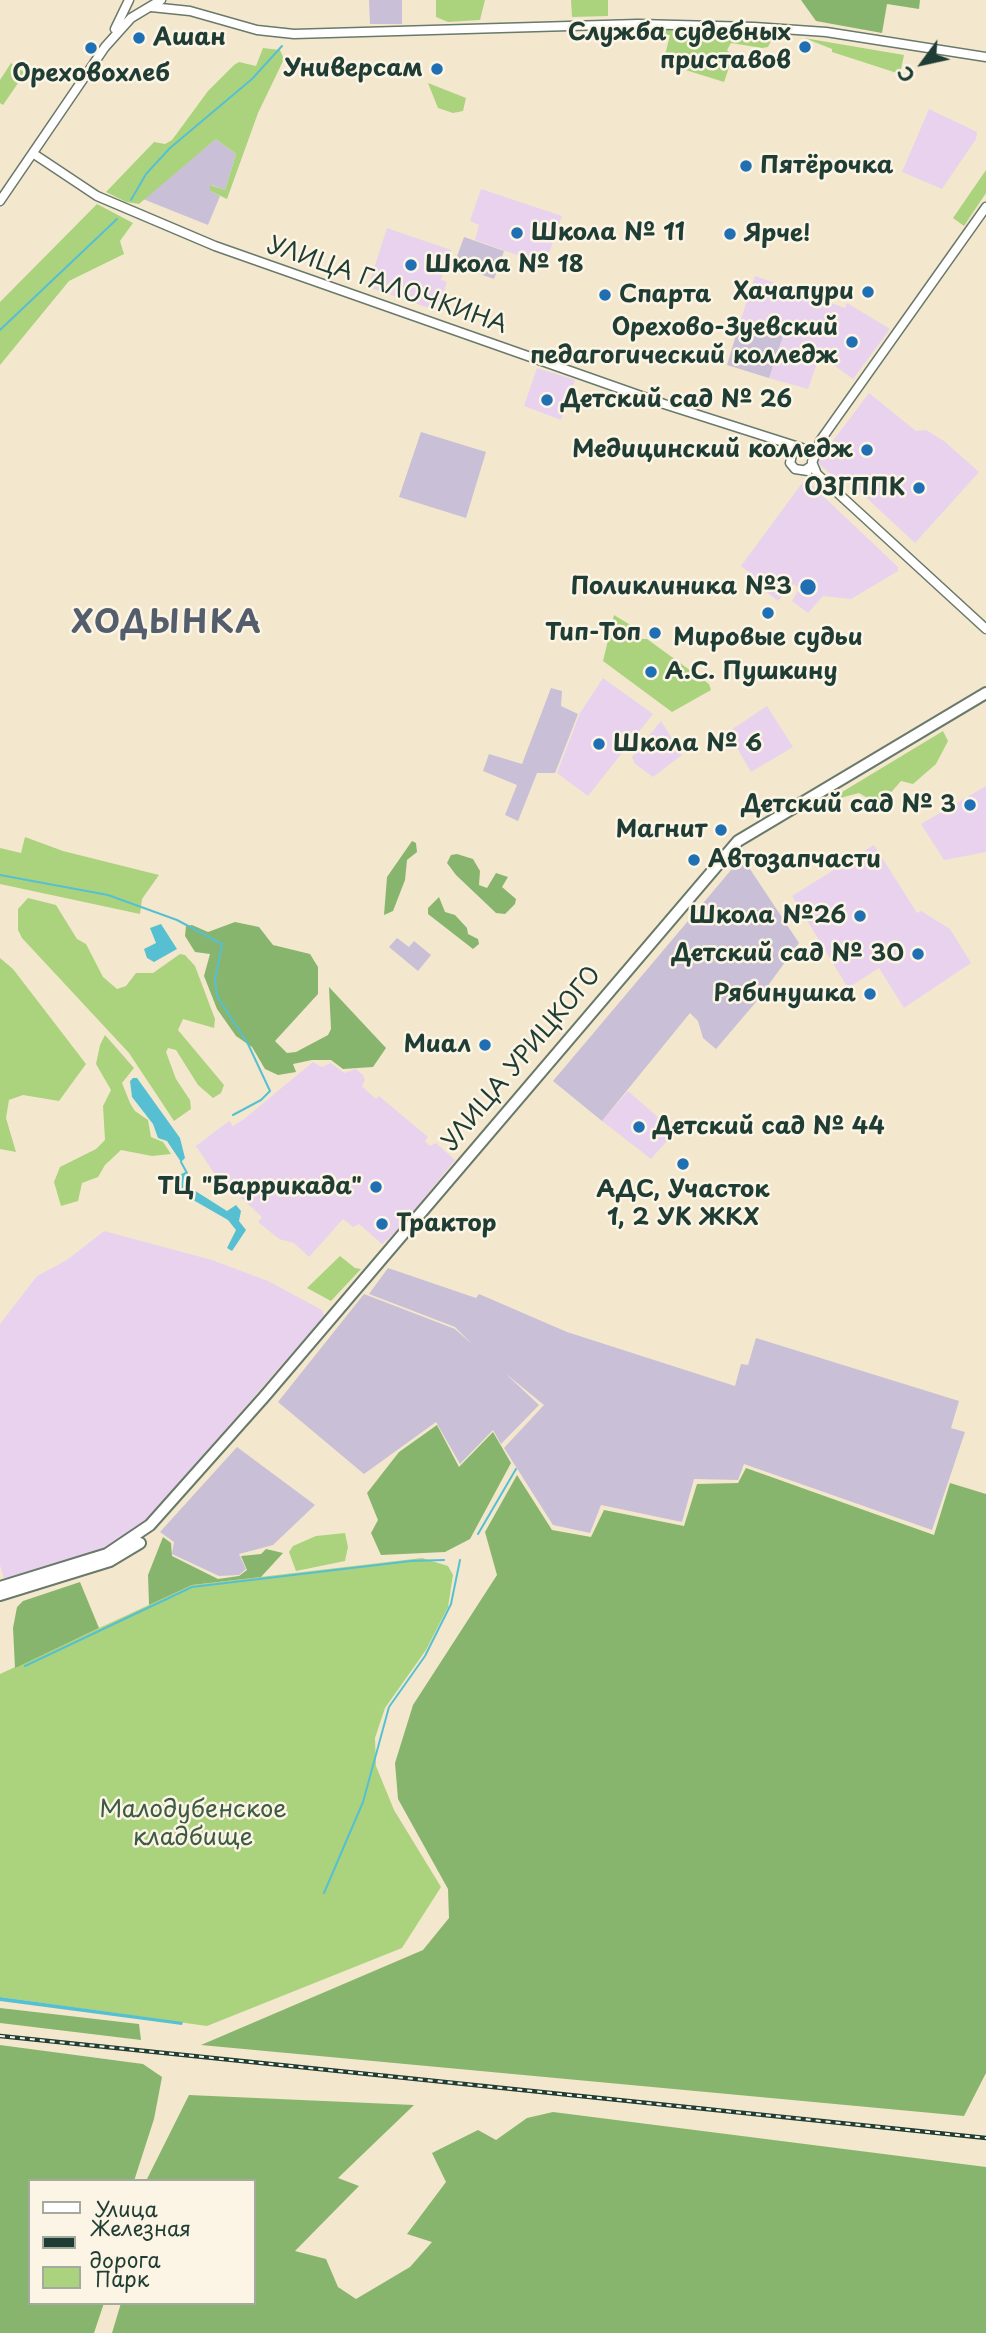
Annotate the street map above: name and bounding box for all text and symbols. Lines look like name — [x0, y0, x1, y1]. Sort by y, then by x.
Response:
place label: Служба судебных приставов — [568, 19, 791, 75]
place label: Ашан — [153, 24, 226, 52]
north arrow — [888, 28, 958, 98]
marker: Ашан — [131, 30, 147, 46]
marker: Служба судебных приставов — [797, 39, 813, 55]
marker: Ореховохлеб — [83, 40, 99, 56]
place label: Универсам — [283, 55, 423, 83]
place label: Ореховохлеб — [12, 60, 170, 88]
marker: Универсам — [429, 61, 445, 77]
text: С — [890, 61, 921, 88]
place label: Пятёрочка — [760, 152, 893, 180]
marker: Пятёрочка — [738, 158, 754, 174]
place label: Школа № 11 — [531, 219, 685, 247]
place label: Ярче! — [744, 220, 810, 248]
marker: Школа № 11 — [509, 225, 525, 241]
marker: Ярче! — [722, 226, 738, 242]
street label: УЛИЦА ГАЛОЧКИНА — [263, 231, 511, 341]
place label: Школа № 18 — [425, 251, 584, 279]
marker: Школа № 18 — [403, 257, 419, 273]
place label: Хачапури — [733, 278, 854, 306]
place label: Спарта — [619, 281, 711, 309]
marker: Хачапури — [860, 284, 876, 300]
marker: Спарта — [597, 287, 613, 303]
place label: Орехово-Зуевский педагогический колледж — [530, 314, 838, 370]
marker: Орехово-Зуевский педагогический колледж — [844, 334, 860, 350]
place label: Детский сад № 26 — [561, 386, 792, 414]
marker: Детский сад № 26 — [539, 392, 555, 408]
place label: Медицинский колледж — [572, 436, 853, 464]
marker: Медицинский колледж — [859, 442, 875, 458]
place label: ОЗГППК — [804, 474, 905, 502]
marker: ОЗГППК — [911, 480, 927, 496]
place label: Поликлиника №3 — [571, 573, 792, 601]
marker: Поликлиника №3 — [798, 577, 818, 597]
district label: ХОДЫНКА — [73, 605, 261, 643]
marker: Мировые судьи — [760, 605, 776, 621]
place label: Тип-Топ — [545, 619, 641, 647]
place label: Мировые судьи — [673, 624, 863, 652]
marker: Тип-Топ — [647, 625, 663, 641]
place label: А.С. Пушкину — [665, 658, 838, 686]
marker: А.С. Пушкину — [643, 664, 659, 680]
place label: Школа № 6 — [613, 730, 762, 758]
marker: Школа № 6 — [591, 736, 607, 752]
place label: Детский сад № 3 — [741, 791, 956, 819]
marker: Детский сад № 3 — [962, 797, 978, 813]
place label: Магнит — [616, 816, 707, 844]
marker: Магнит — [713, 822, 729, 838]
place label: Автозапчасти — [708, 846, 881, 874]
marker: Автозапчасти — [686, 852, 702, 868]
place label: Школа №26 — [689, 902, 846, 930]
marker: Школа №26 — [852, 908, 868, 924]
place label: Детский сад № 30 — [672, 940, 904, 968]
marker: Детский сад № 30 — [910, 946, 926, 962]
street label: УЛИЦА УРИЦКОГО — [437, 961, 607, 1157]
place label: Рябинушка — [714, 980, 856, 1008]
marker: Рябинушка — [862, 986, 878, 1002]
place label: Миал — [404, 1031, 471, 1059]
marker: Миал — [477, 1037, 493, 1053]
place label: Детский сад № 44 — [653, 1113, 885, 1141]
marker: Детский сад № 44 — [631, 1119, 647, 1135]
marker: АДС, Участок 1, 2 УК ЖКХ — [675, 1156, 691, 1172]
place label: ТЦ "Баррикада" — [157, 1173, 362, 1201]
place label: АДС, Участок 1, 2 УК ЖКХ — [597, 1176, 769, 1232]
marker: ТЦ "Баррикада" — [368, 1179, 384, 1195]
place label: Трактор — [396, 1210, 496, 1238]
marker: Трактор — [374, 1216, 390, 1232]
park label: Малодубенское кладбище — [99, 1796, 287, 1852]
legend — [28, 2179, 256, 2305]
text: Улица — [95, 2192, 158, 2224]
text: Железная дорога — [90, 2211, 191, 2275]
text: Парк — [95, 2262, 149, 2294]

